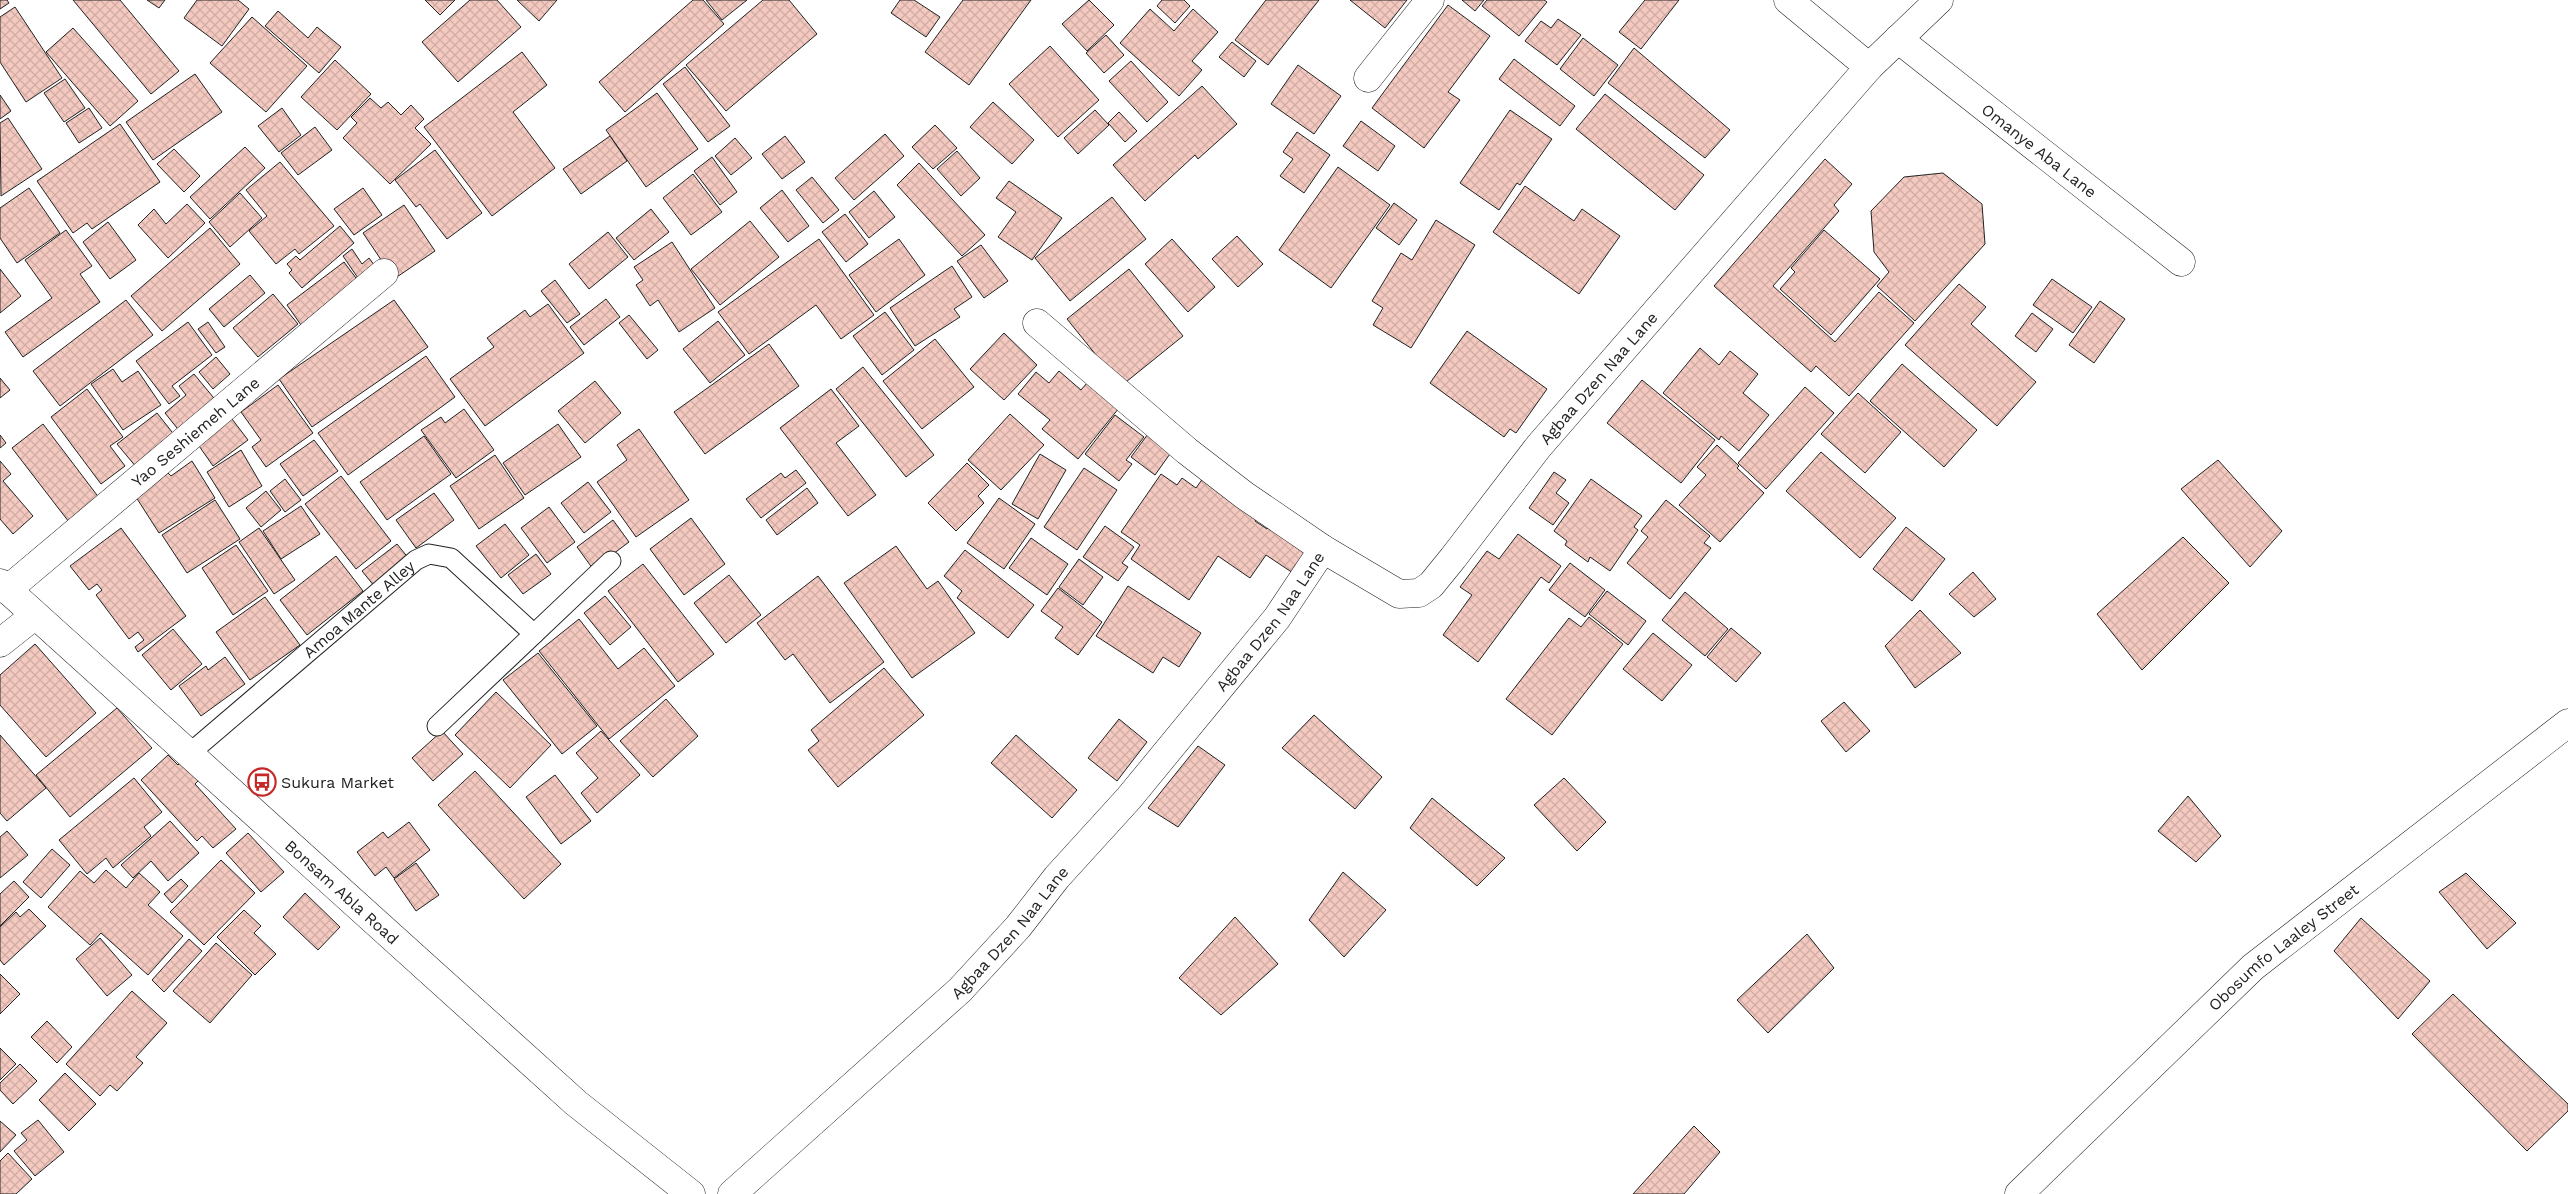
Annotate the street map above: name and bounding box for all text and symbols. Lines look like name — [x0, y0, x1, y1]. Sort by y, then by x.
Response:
street label: Omanye Aba Lane — [1978, 100, 2100, 202]
street label: Agbaa Dzen Naa Lane — [1536, 308, 1661, 448]
street label: Yao Seshiemeh Lane — [128, 373, 263, 491]
street label: Agbaa Dzen Naa Lane — [1212, 548, 1329, 695]
street label: Amoa Mante Alley — [300, 556, 419, 662]
bus stop icon: Sukura Market — [247, 767, 277, 797]
place label: Sukura Market — [281, 773, 394, 792]
street label: Bonsam Abla Road — [281, 836, 403, 948]
street label: Agbaa Dzen Naa Lane — [948, 862, 1072, 1003]
street label: Obosumfo Laaley Street — [2205, 880, 2363, 1015]

